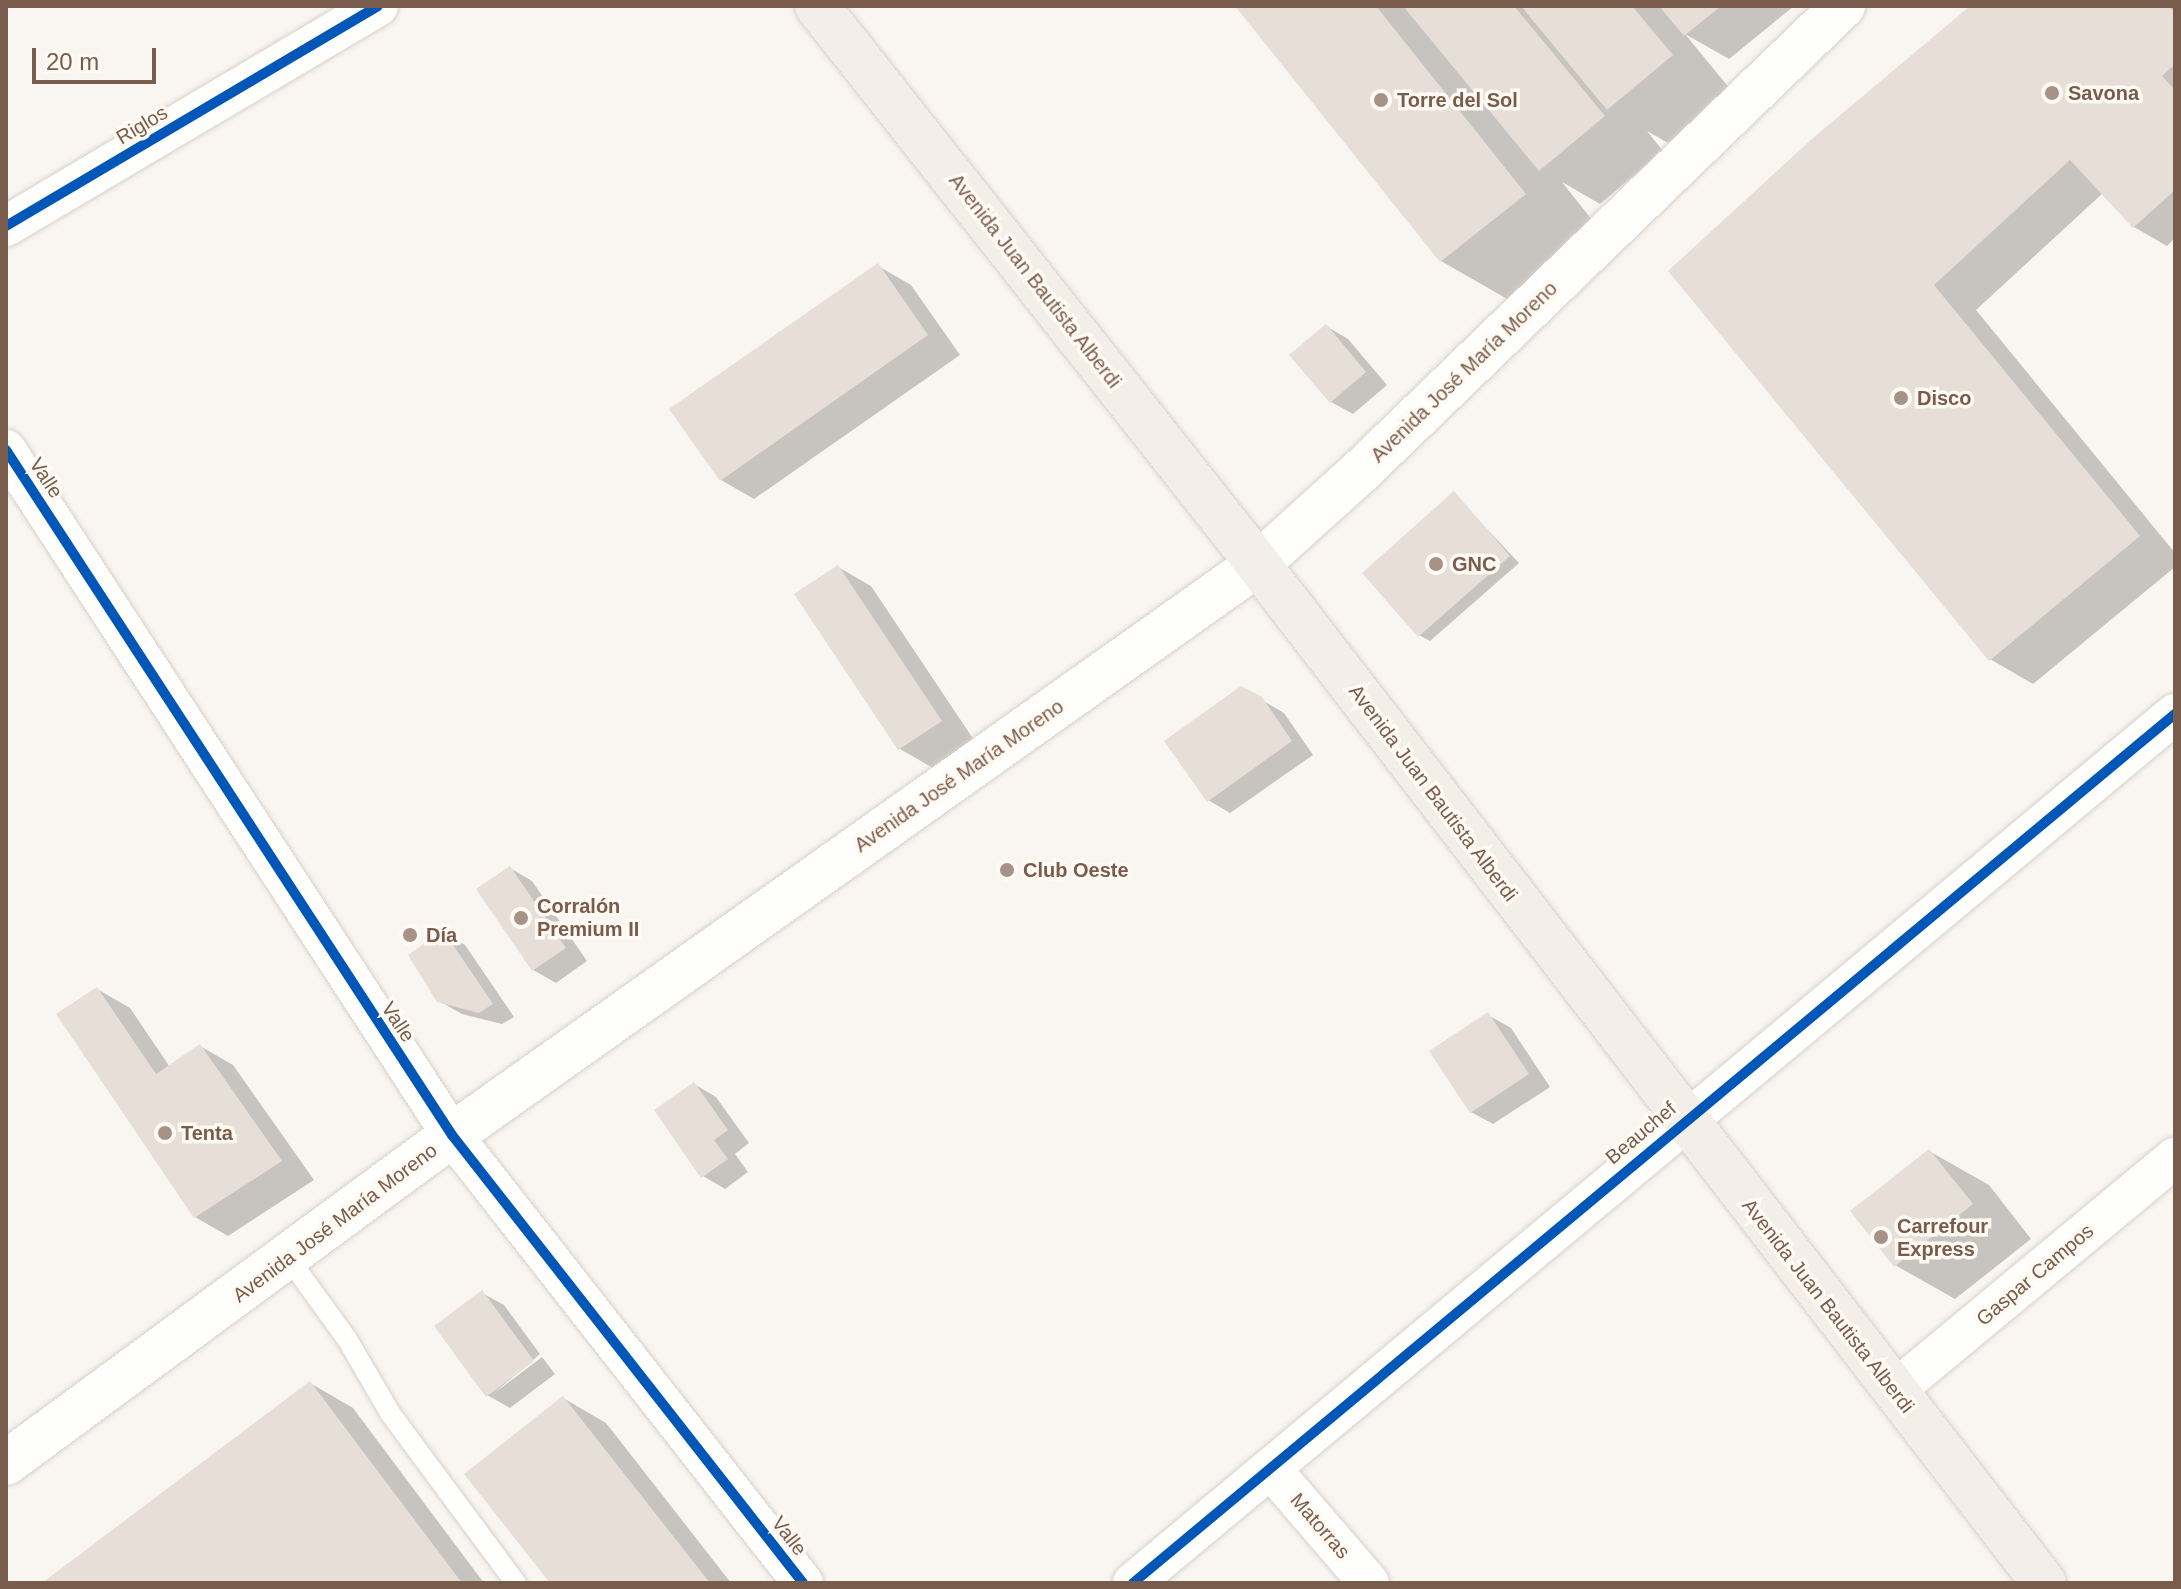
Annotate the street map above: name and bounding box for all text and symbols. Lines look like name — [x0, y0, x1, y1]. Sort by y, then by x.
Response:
scale bar — [36, 32, 160, 82]
text: 20 m — [46, 48, 99, 75]
place label: Savona — [2068, 81, 2139, 105]
marker: Savona — [2043, 84, 2061, 102]
place label: Torre del Sol — [1397, 88, 1518, 112]
marker: Torre del Sol — [1372, 91, 1390, 109]
street label: Riglos — [112, 100, 172, 150]
street label: Avenida Juan Bautista Alberdi — [944, 169, 1126, 393]
street label: Avenida José María Moreno — [1366, 277, 1562, 467]
place label: Disco — [1917, 386, 1971, 410]
marker: Disco — [1892, 389, 1910, 407]
street label: Valle — [24, 453, 68, 503]
place label: GNC — [1452, 552, 1496, 576]
marker: GNC — [1427, 555, 1445, 573]
street label: Avenida Juan Bautista Alberdi — [1343, 679, 1523, 907]
street label: Avenida José María Moreno — [850, 695, 1068, 857]
place label: Club Oeste — [1023, 858, 1129, 882]
marker: Club Oeste — [998, 861, 1016, 879]
place label: Corralón Premium II — [537, 894, 639, 941]
marker: Corralón Premium II — [512, 909, 530, 927]
place label: Día — [426, 923, 457, 947]
marker: Día — [401, 926, 419, 944]
street label: Valle — [376, 997, 420, 1047]
street label: Beauchef — [1601, 1097, 1681, 1169]
place label: Tenta — [181, 1121, 233, 1145]
marker: Tenta — [156, 1124, 174, 1142]
street label: Avenida José María Moreno — [228, 1138, 442, 1308]
street label: Avenida Juan Bautista Alberdi — [1737, 1194, 1919, 1418]
place label: Carrefour Express — [1897, 1214, 1988, 1261]
street label: Gaspar Campos — [1972, 1219, 2098, 1331]
marker: Carrefour Express — [1872, 1228, 1890, 1246]
street label: Matorras — [1285, 1488, 1355, 1564]
street label: Valle — [766, 1512, 812, 1560]

